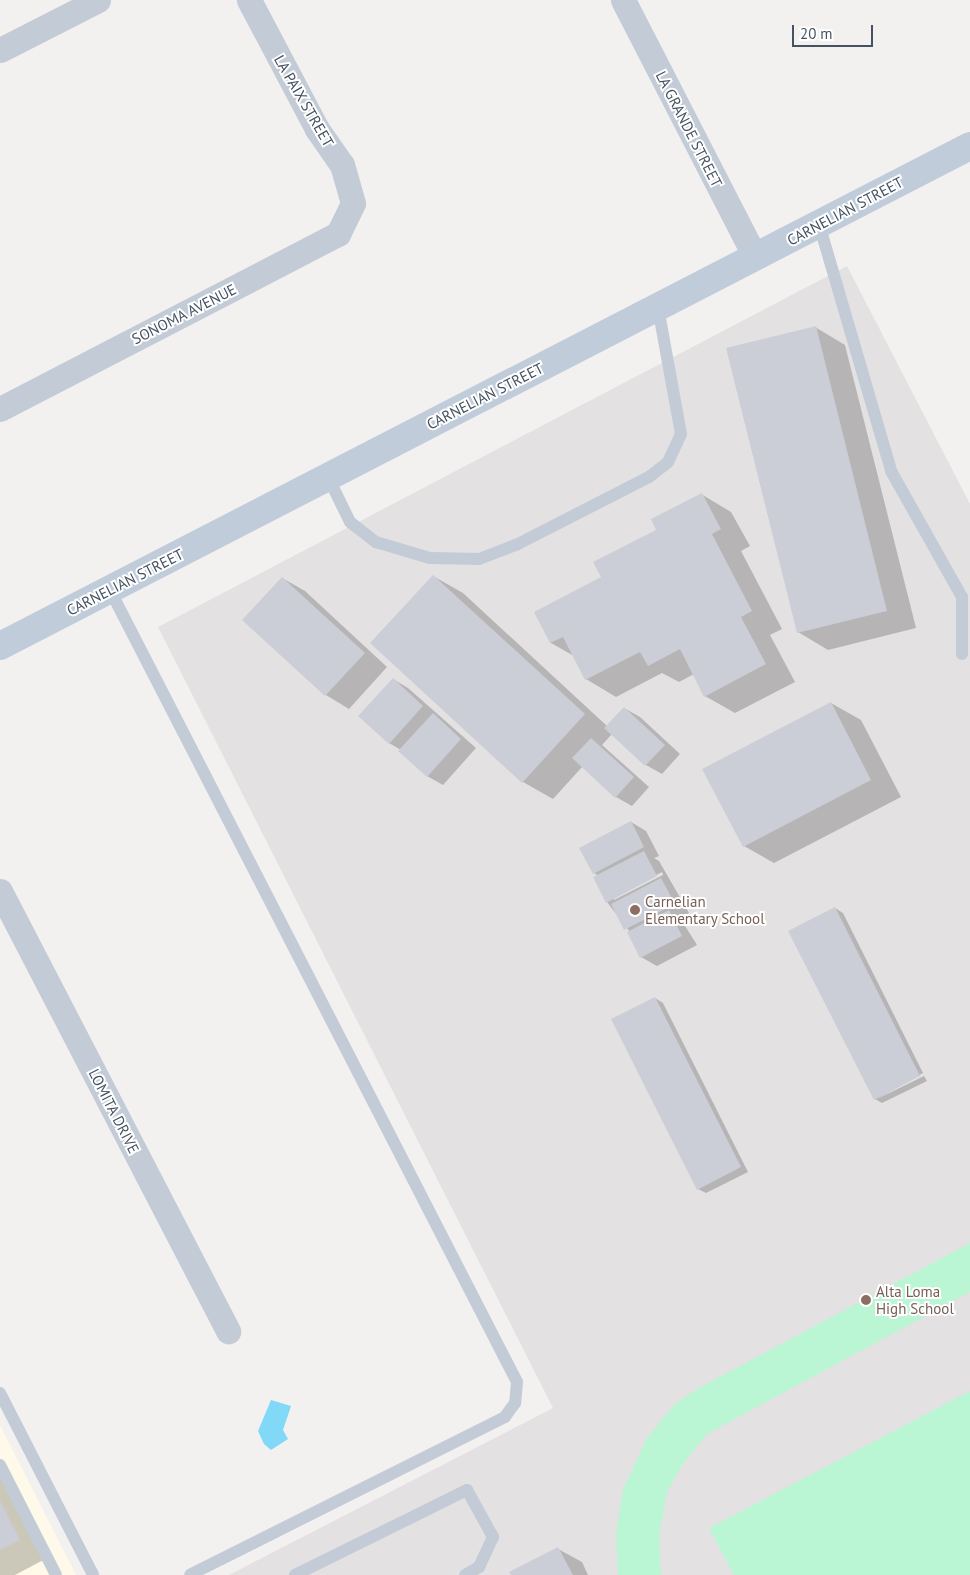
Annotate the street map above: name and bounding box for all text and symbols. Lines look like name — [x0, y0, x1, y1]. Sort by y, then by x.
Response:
scale bar — [795, 15, 876, 47]
text: 20 m — [800, 24, 833, 43]
street label: LA PAIX STREET — [270, 51, 338, 151]
street label: LA GRANDE STREET — [652, 68, 726, 190]
street label: CARNELIAN STREET — [784, 173, 906, 249]
street label: SONOMA AVENUE — [128, 280, 240, 348]
street label: CARNELIAN STREET — [424, 359, 546, 433]
street label: CARNELIAN STREET — [64, 545, 186, 619]
place label: Carnelian Elementary School — [645, 892, 765, 927]
marker: Carnelian Elementary School — [629, 904, 641, 916]
street label: LOMITA DRIVE — [85, 1065, 143, 1157]
place label: Alta Loma High School — [876, 1282, 954, 1317]
marker: Alta Loma High School — [860, 1294, 872, 1306]

